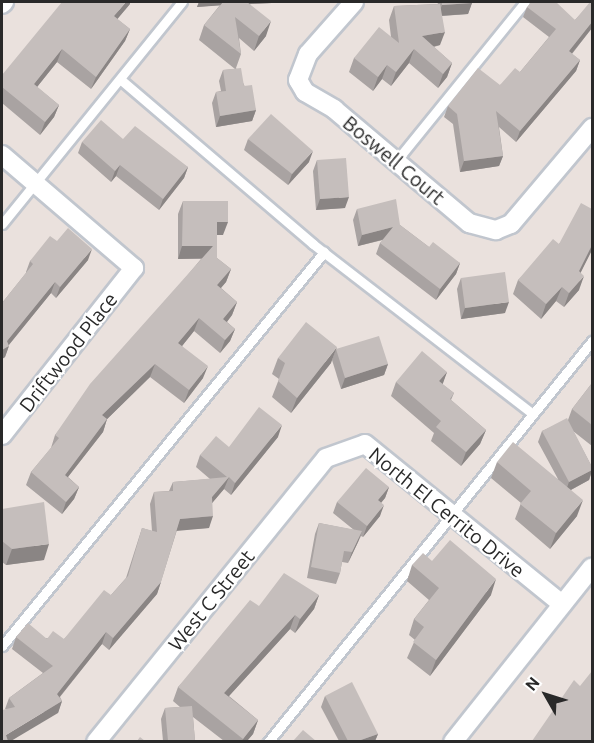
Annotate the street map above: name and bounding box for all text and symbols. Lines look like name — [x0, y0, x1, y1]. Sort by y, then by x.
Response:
street label: Boswell Court — [338, 110, 450, 210]
street label: Driftwood Place — [14, 287, 122, 417]
street label: North El Cerrito Drive — [364, 442, 530, 582]
street label: West C Street — [163, 545, 259, 655]
north arrow — [516, 665, 576, 725]
text: N — [521, 673, 543, 694]

